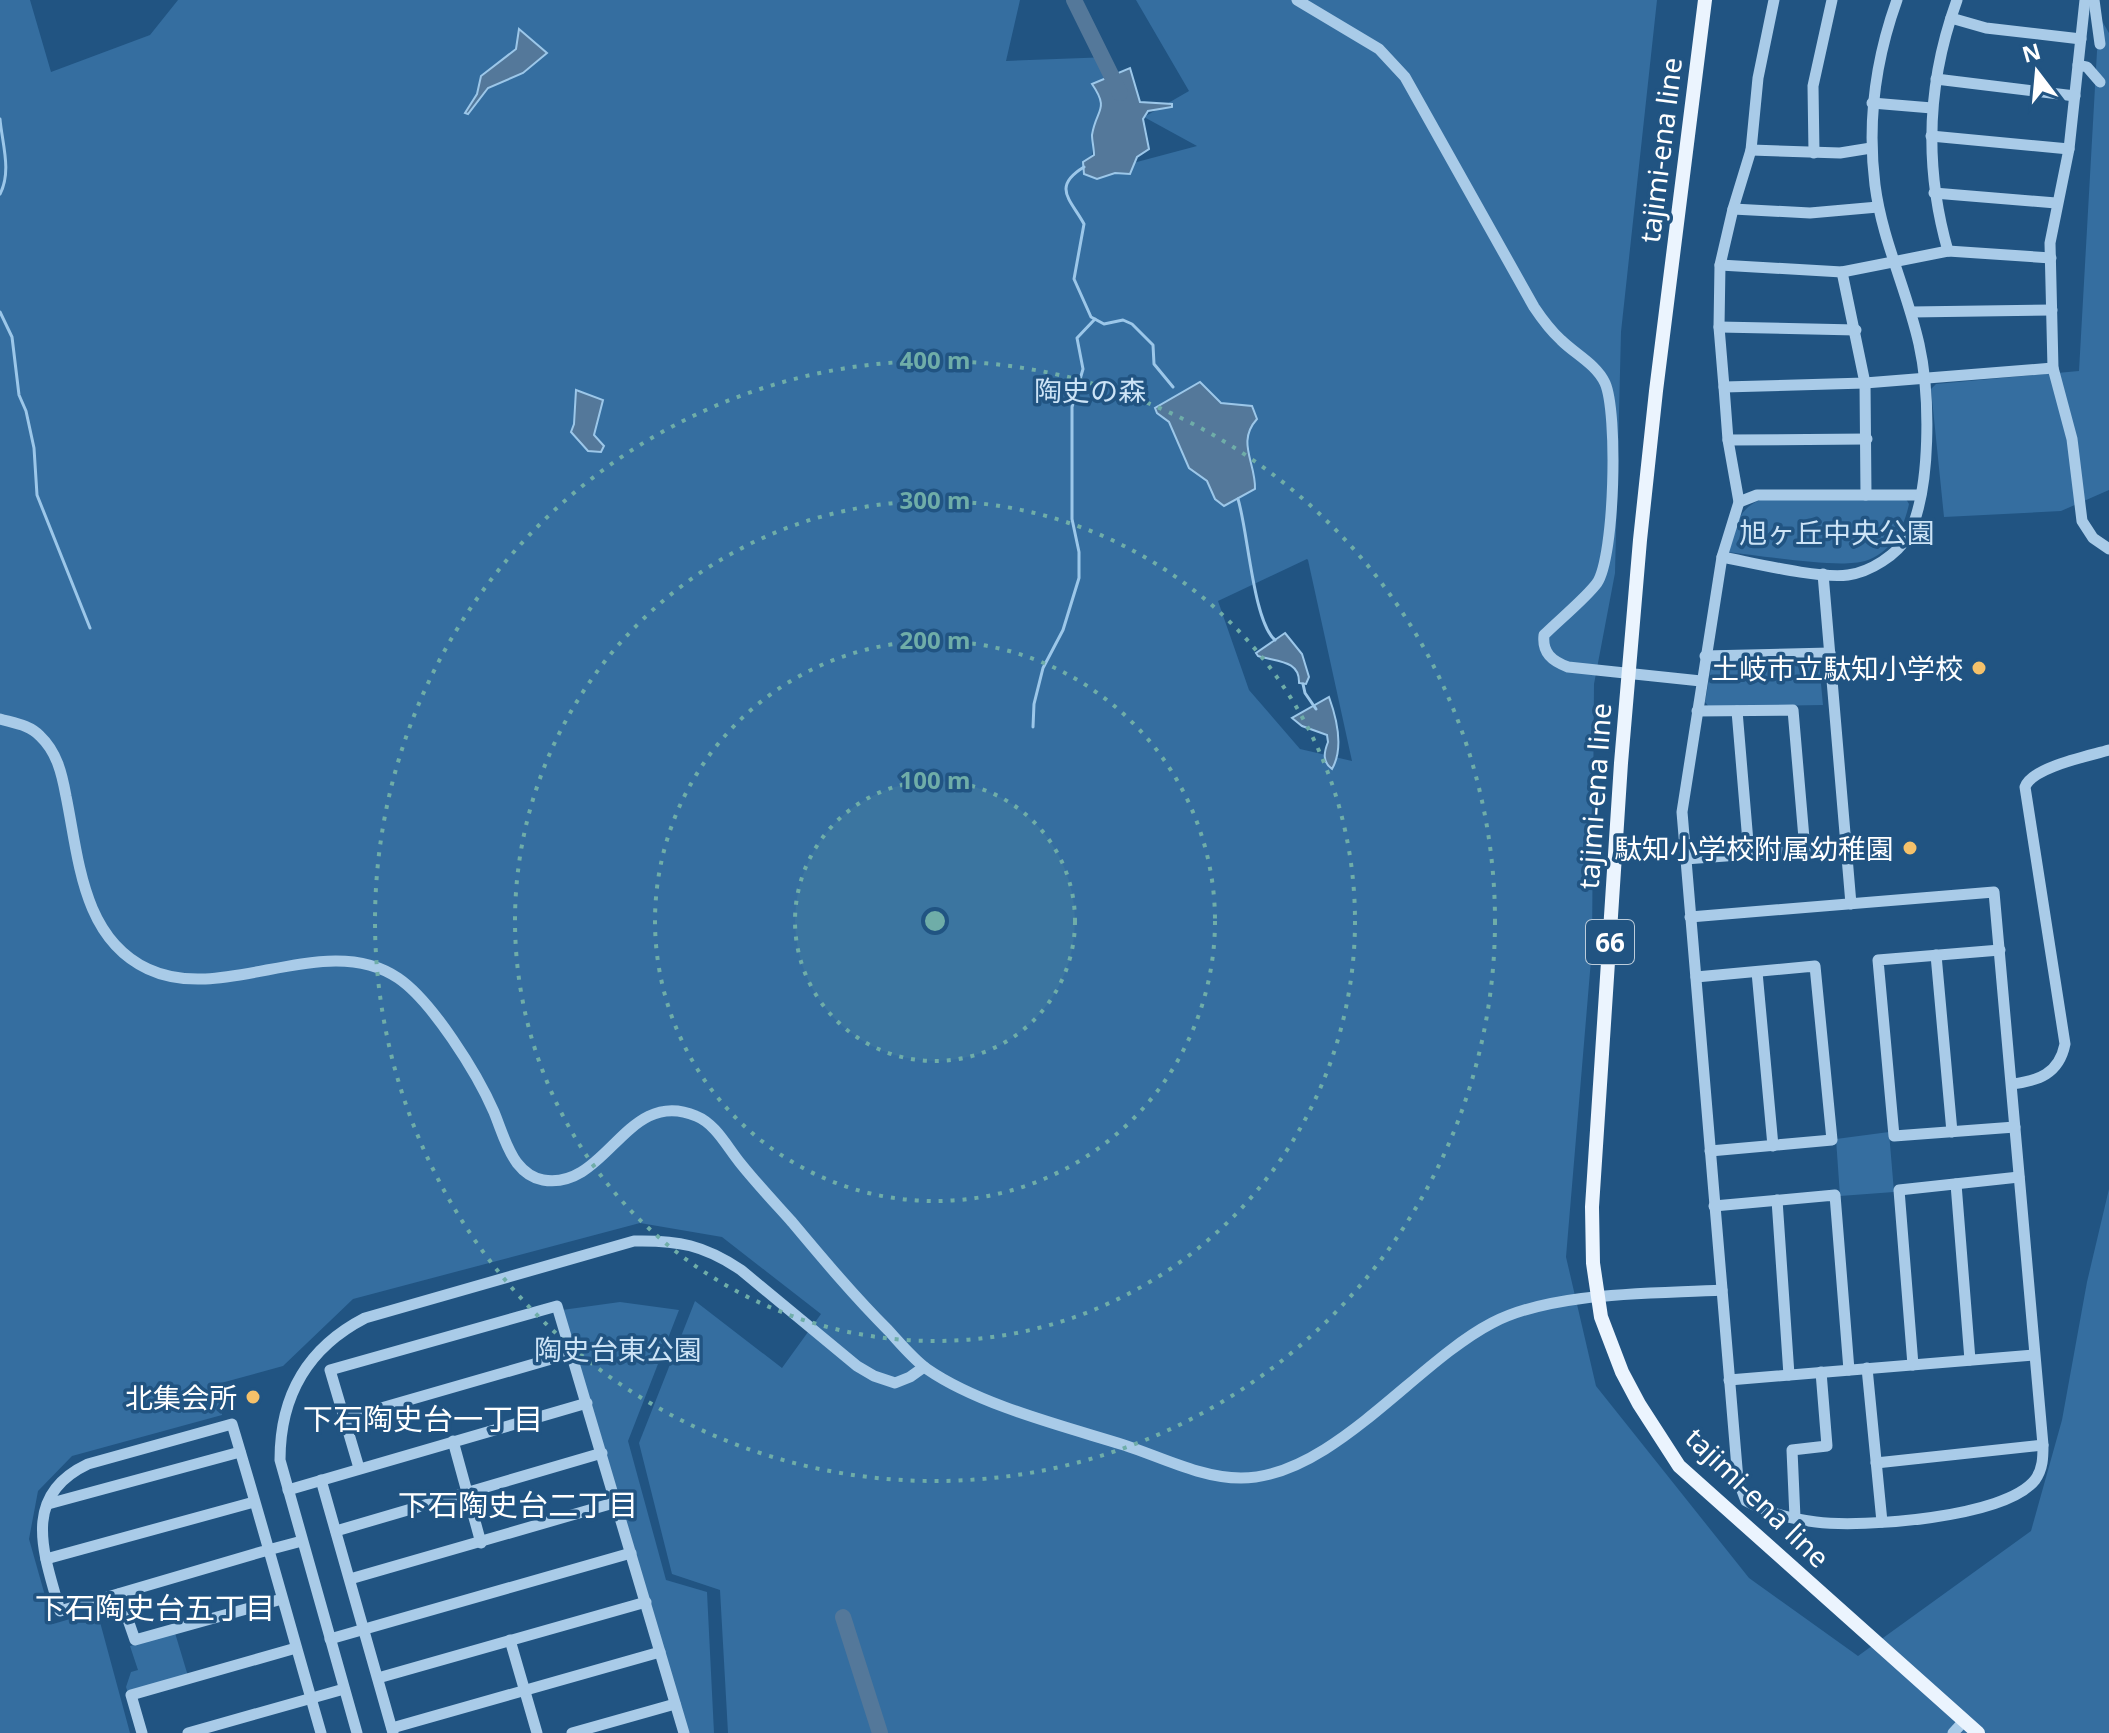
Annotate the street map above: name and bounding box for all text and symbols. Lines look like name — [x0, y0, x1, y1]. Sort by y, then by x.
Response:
north arrow — [1997, 32, 2077, 112]
text: N — [2018, 35, 2044, 69]
street label: tajimi-ena line — [1630, 55, 1690, 245]
text: 400 m — [900, 343, 970, 376]
park label: 陶史の森 — [1034, 371, 1146, 409]
text: 300 m — [900, 483, 970, 516]
park label: 旭ヶ丘中央公園 — [1739, 513, 1935, 551]
text: 200 m — [900, 623, 970, 656]
place label: 土岐市立駄知小学校 — [1711, 649, 1963, 687]
marker: 土岐市立駄知小学校 — [1970, 659, 1988, 677]
street label: tajimi-ena line — [1569, 702, 1619, 890]
text: 100 m — [900, 763, 970, 796]
place label: 駄知小学校附属幼稚園 — [1614, 829, 1894, 867]
marker: 駄知小学校附属幼稚園 — [1901, 839, 1919, 857]
centre of rings — [921, 907, 949, 935]
road number: 66 — [1586, 920, 1634, 964]
park label: 陶史台東公園 — [534, 1330, 702, 1368]
place label: 北集会所 — [125, 1378, 237, 1416]
marker: 北集会所 — [244, 1388, 262, 1406]
district label: 下石陶史台一丁目 — [303, 1398, 543, 1439]
street label: tajimi-ena line — [1678, 1419, 1838, 1575]
district label: 下石陶史台二丁目 — [398, 1484, 638, 1525]
district label: 下石陶史台五丁目 — [35, 1587, 275, 1628]

